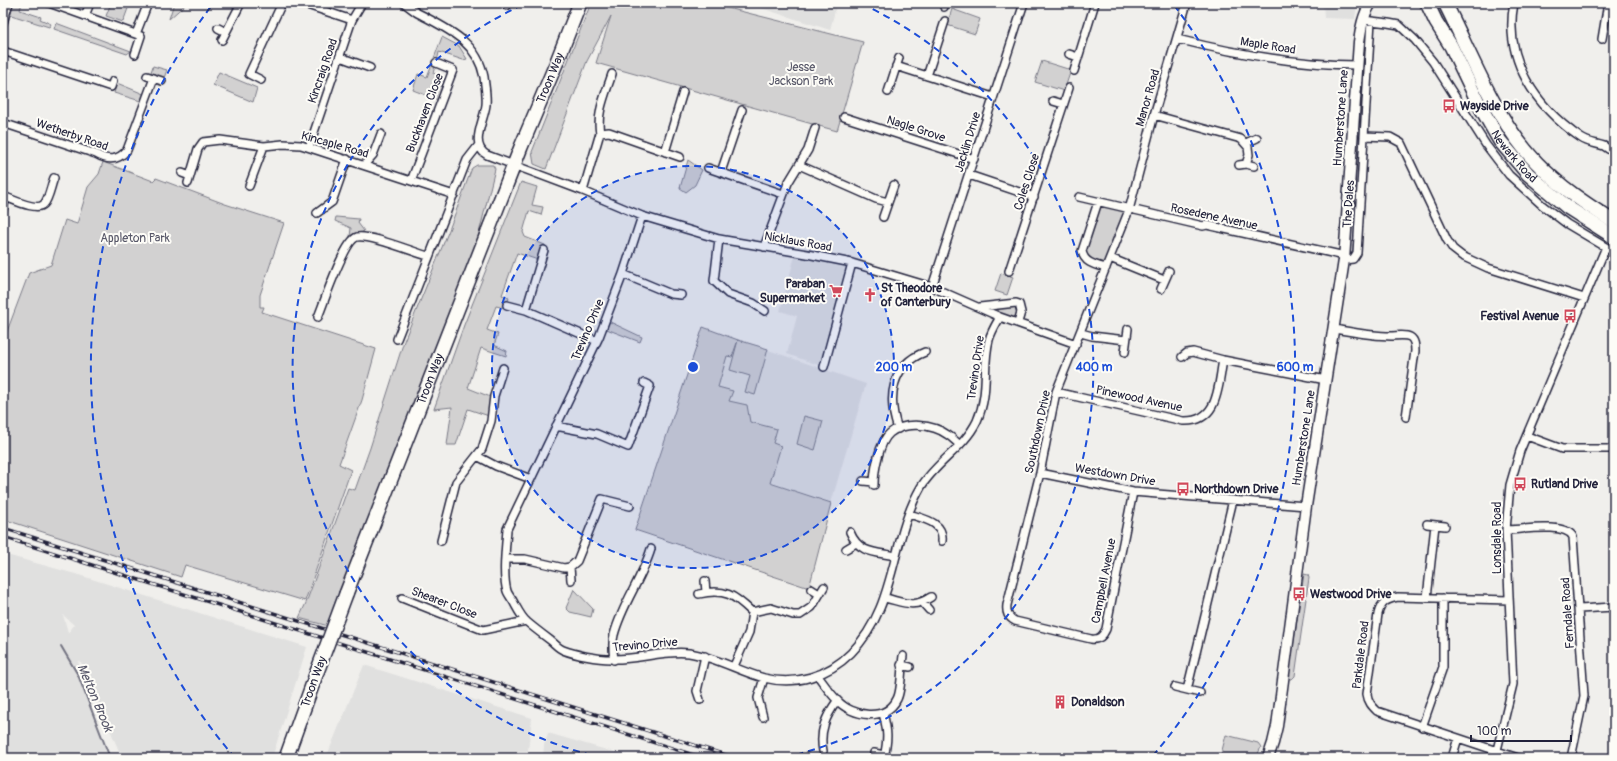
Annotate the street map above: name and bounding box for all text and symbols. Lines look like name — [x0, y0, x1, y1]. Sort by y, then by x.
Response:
street label: Maple Road — [1239, 34, 1297, 58]
street label: Kincraig Road — [305, 36, 341, 105]
street label: Troon Way — [533, 50, 567, 105]
park label: Jesse Jackson Park — [769, 60, 833, 89]
street label: Manor Road — [1133, 67, 1163, 128]
street label: Humberstone Lane — [1330, 69, 1352, 167]
street label: Buckhaven Close — [403, 71, 447, 155]
bus stop icon: Wayside Drive — [1441, 98, 1457, 114]
place label: Wayside Drive — [1460, 99, 1530, 114]
street label: Jacklin Drive — [952, 110, 984, 174]
street label: Nagle Grove — [885, 112, 947, 146]
street label: Wetherby Road — [34, 116, 110, 154]
street label: Newark Road — [1488, 127, 1540, 186]
street label: Kincaple Road — [299, 128, 371, 162]
street label: Coles Close — [1011, 152, 1043, 212]
street label: The Dales — [1340, 179, 1358, 228]
street label: Rosedene Avenue — [1169, 200, 1259, 234]
street label: Nicklaus Road — [763, 229, 833, 255]
park label: Appleton Park — [100, 231, 170, 246]
place label: Paraban Supermarket — [760, 277, 826, 306]
place label: St Theodore of Canterbury — [880, 281, 951, 310]
supermarket icon: Paraban Supermarket — [828, 283, 844, 299]
church icon: St Theodore of Canterbury — [862, 287, 878, 303]
street label: Trevino Drive — [568, 297, 608, 363]
bus stop icon: Festival Avenue — [1562, 308, 1578, 324]
place label: Festival Avenue — [1480, 309, 1560, 324]
street label: Trevino Drive — [964, 335, 988, 401]
street label: Troon Way — [413, 351, 447, 407]
centre of rings — [686, 360, 700, 374]
text: 200 m — [876, 360, 913, 375]
text: 400 m — [1075, 360, 1113, 375]
text: 600 m — [1277, 360, 1314, 375]
street label: Pinewood Avenue — [1095, 383, 1184, 415]
street label: Southdown Drive — [1022, 389, 1054, 475]
street label: Humberstone Lane — [1289, 389, 1319, 487]
street label: Westdown Drive — [1074, 461, 1156, 489]
bus stop icon: Rutland Drive — [1512, 476, 1528, 492]
place label: Rutland Drive — [1531, 477, 1599, 492]
bus stop icon: Northdown Drive — [1175, 481, 1191, 497]
place label: Northdown Drive — [1194, 482, 1279, 497]
street label: Lonsdale Road — [1490, 502, 1505, 574]
street label: Campbell Avenue — [1088, 537, 1120, 625]
street label: Ferndale Road — [1558, 577, 1578, 649]
street label: Shearer Close — [409, 584, 479, 622]
bus stop icon: Westwood Drive — [1291, 586, 1307, 602]
place label: Westwood Drive — [1310, 587, 1393, 602]
street label: Parkdale Road — [1349, 620, 1373, 690]
street label: Trevino Drive — [612, 635, 678, 655]
street label: Troon Way — [298, 654, 330, 710]
water label: Melton Brook — [74, 662, 117, 736]
building icon: Donaldson — [1052, 694, 1068, 710]
place label: Donaldson — [1071, 695, 1125, 710]
scale bar — [1471, 717, 1571, 743]
text: 100 m — [1477, 724, 1512, 739]

